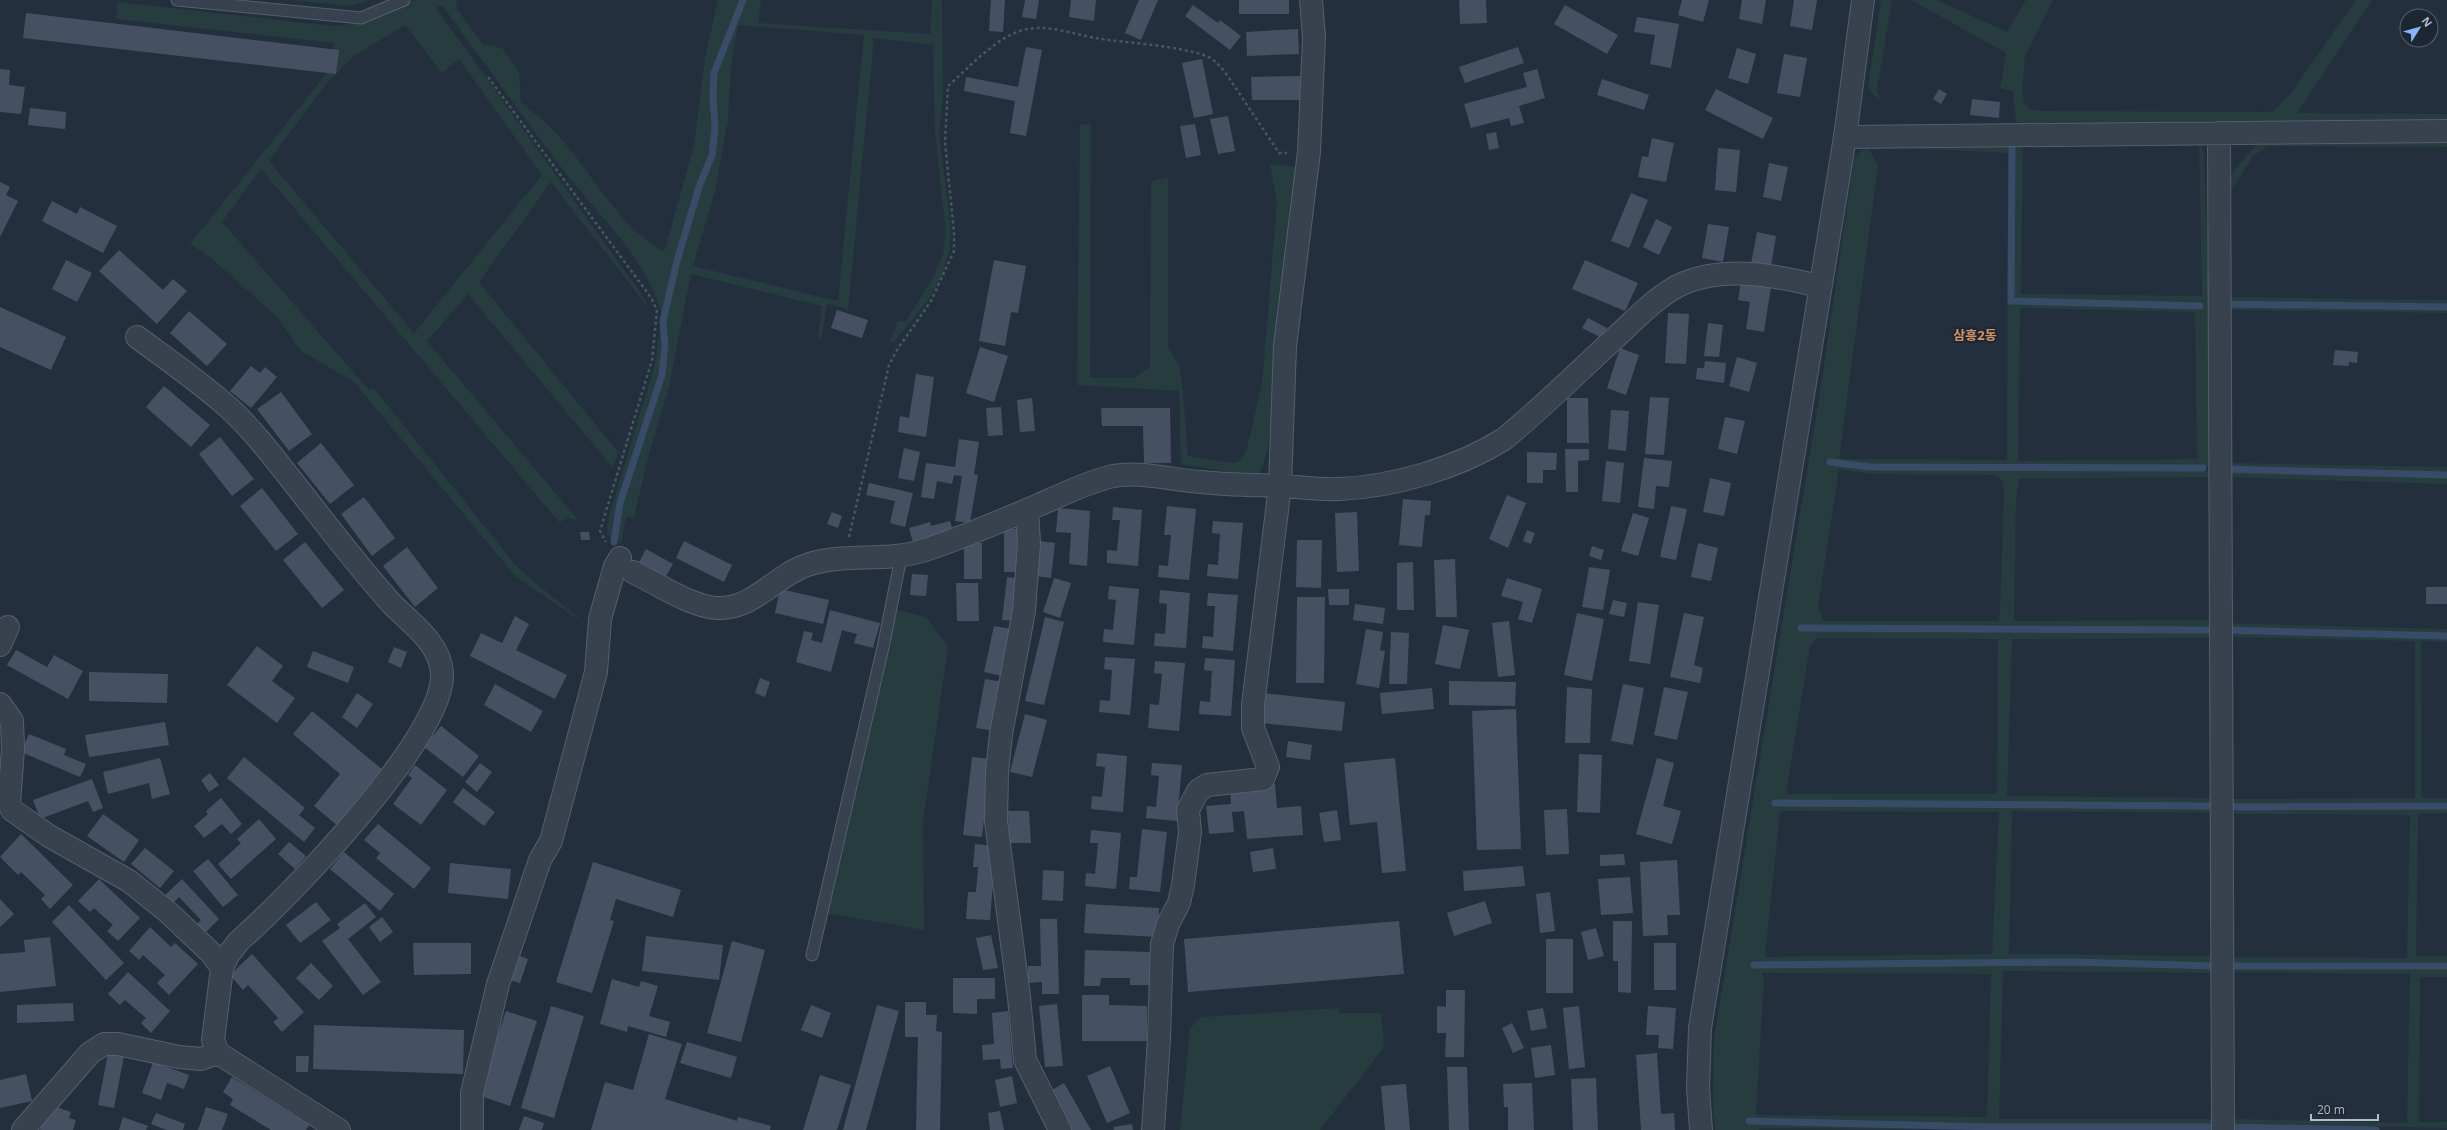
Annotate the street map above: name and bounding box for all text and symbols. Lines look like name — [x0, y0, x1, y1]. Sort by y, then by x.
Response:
north arrow — [2399, 8, 2439, 48]
text: N — [2419, 14, 2436, 30]
district label: 삼흥2동 — [1953, 326, 1997, 344]
scale bar — [2311, 1096, 2378, 1122]
text: 20 m — [2317, 1101, 2345, 1118]

